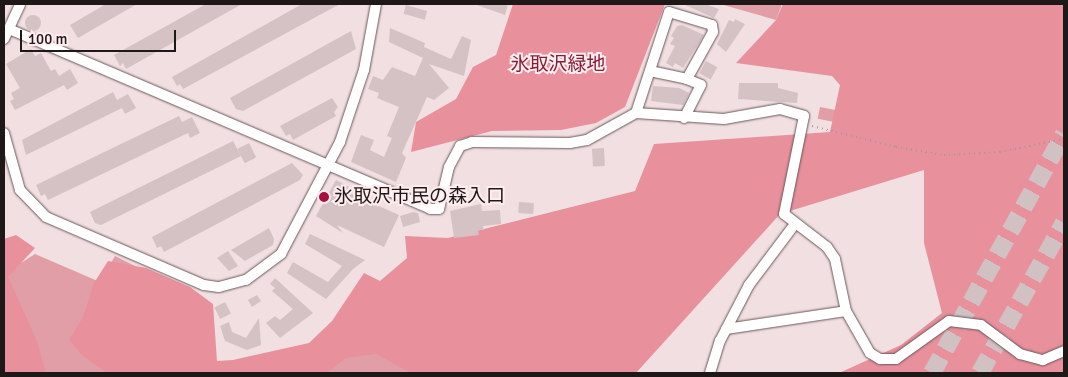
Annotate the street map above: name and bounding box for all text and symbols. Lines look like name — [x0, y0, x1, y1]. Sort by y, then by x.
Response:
scale bar — [22, 20, 179, 52]
text: 100 m — [28, 30, 68, 48]
park label: 氷取沢緑地 — [511, 54, 605, 76]
place label: 氷取沢市民の森入口 — [334, 186, 505, 208]
marker: 氷取沢市民の森入口 — [318, 191, 330, 203]

